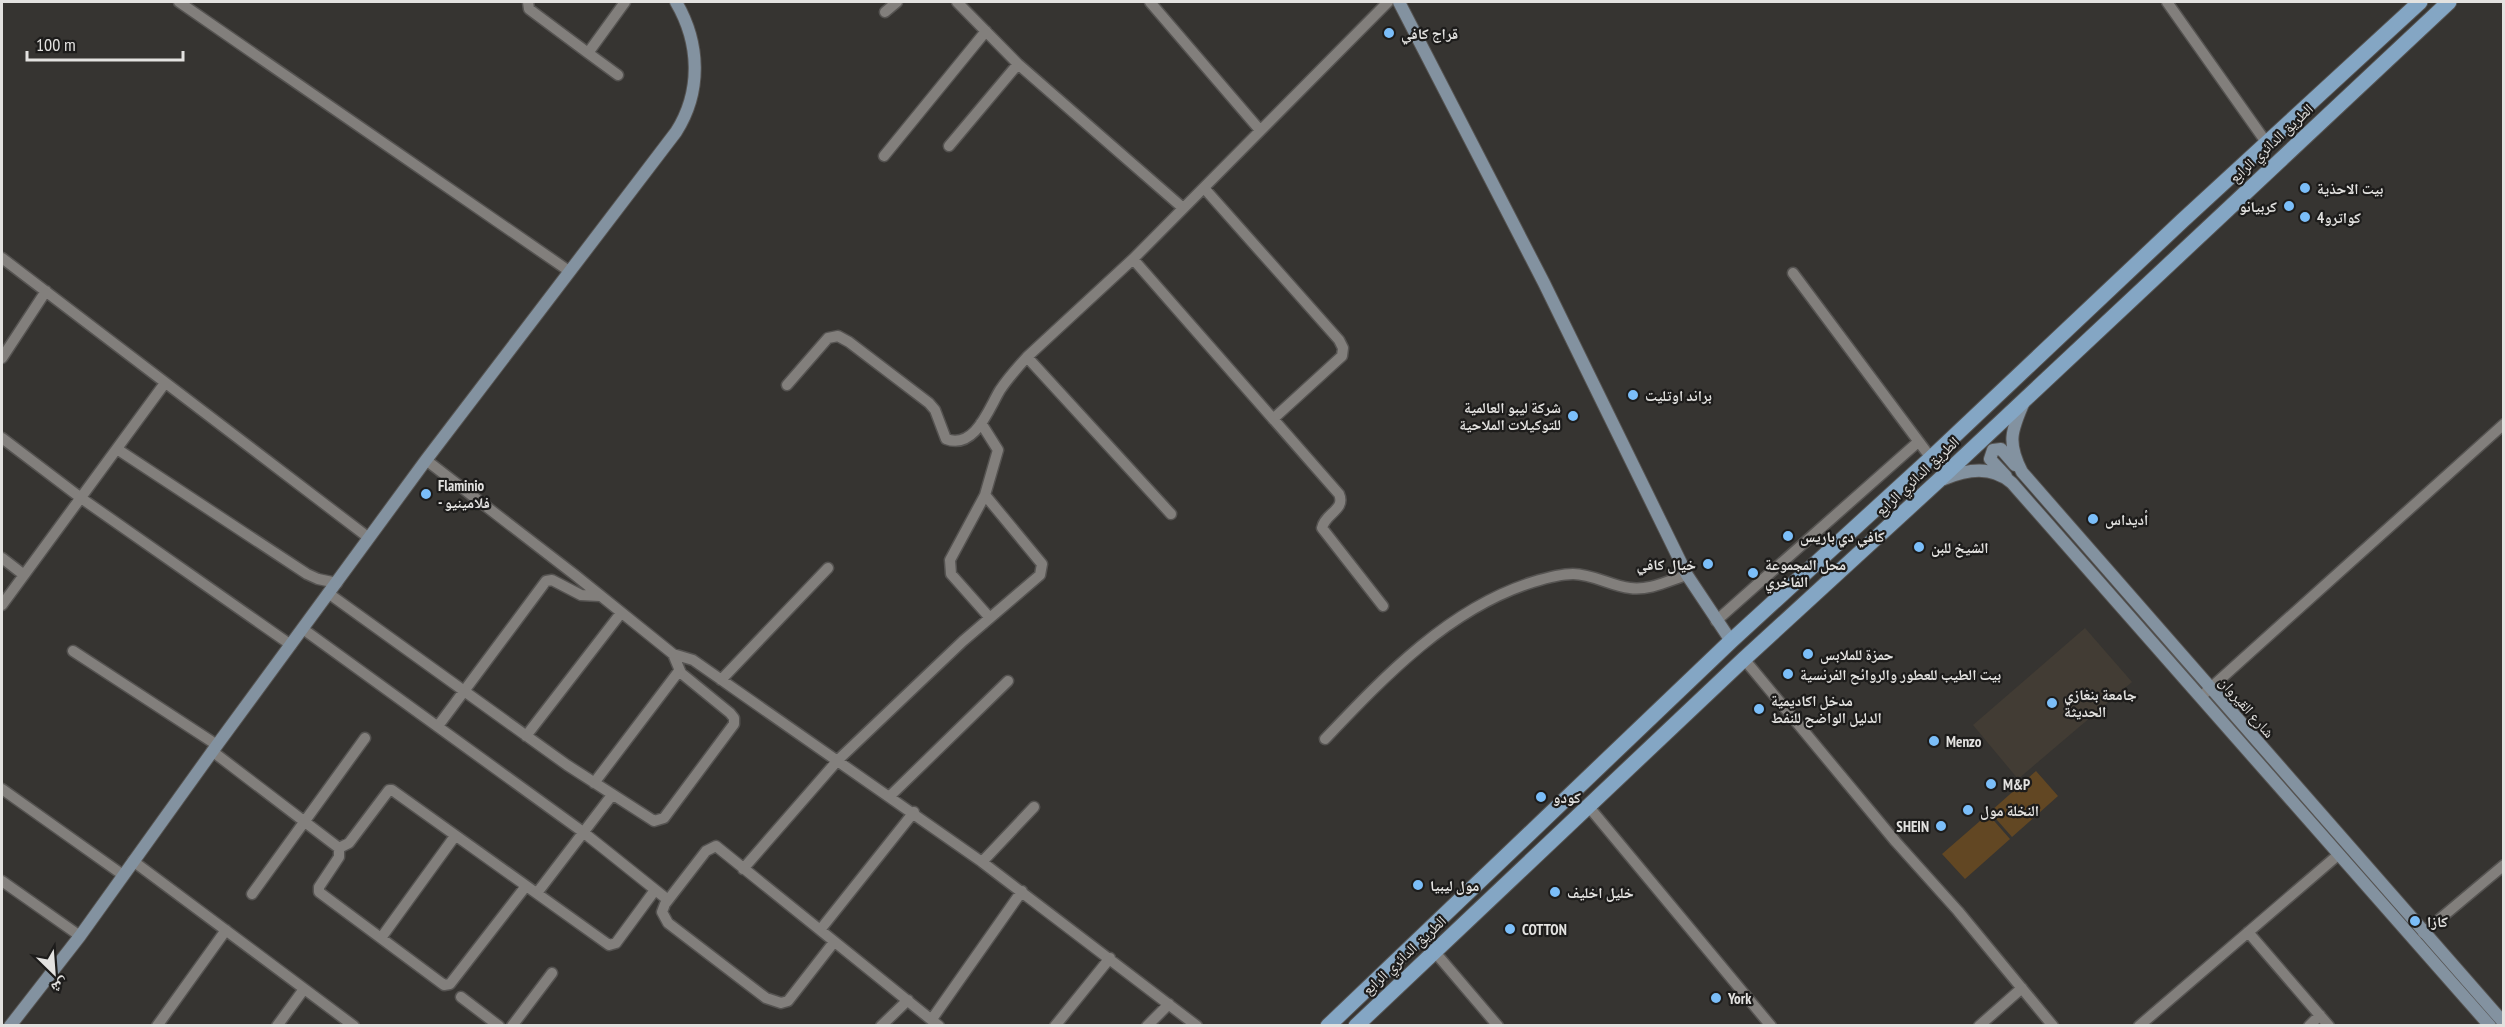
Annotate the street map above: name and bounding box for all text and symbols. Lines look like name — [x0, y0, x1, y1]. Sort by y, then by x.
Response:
scale bar — [27, 24, 183, 62]
place label: قراج كافي — [1401, 24, 1458, 45]
marker: قراج كافي — [1382, 26, 1396, 40]
text: 100 m — [36, 33, 76, 56]
street label: الطريق الدائري الرابع — [2225, 99, 2319, 189]
place label: بيت الاحذية — [2317, 179, 2383, 198]
marker: بيت الاحذية — [2298, 181, 2312, 195]
place label: كربيانو — [2239, 197, 2277, 216]
marker: كربيانو — [2282, 199, 2296, 213]
place label: كواترو4 — [2317, 208, 2361, 227]
marker: كواترو4 — [2298, 210, 2312, 224]
place label: براند اوتليت — [1645, 386, 1712, 405]
marker: براند اوتليت — [1626, 388, 1640, 402]
place label: شركة ليبو العالمية للتوكيلات الملاحية — [1459, 398, 1561, 434]
marker: شركة ليبو العالمية للتوكيلات الملاحية — [1566, 409, 1580, 423]
street label: الطريق الدائري الرابع — [1871, 432, 1965, 522]
place label: Flaminio - فلامينيو — [438, 476, 490, 512]
marker: Flaminio - فلامينيو — [419, 487, 433, 501]
place label: أديداس — [2105, 510, 2148, 529]
marker: أديداس — [2086, 512, 2100, 526]
place label: كافي دي باريس — [1800, 527, 1885, 548]
marker: كافي دي باريس — [1781, 529, 1795, 543]
place label: الشيخ للبن — [1931, 538, 1989, 558]
marker: الشيخ للبن — [1912, 540, 1926, 554]
place label: خيال كافي — [1637, 555, 1696, 576]
place label: محل المجموعة الفاخري — [1765, 555, 1846, 593]
marker: خيال كافي — [1701, 557, 1715, 571]
marker: محل المجموعة الفاخري — [1746, 566, 1760, 580]
place label: حمزة للملابس — [1820, 645, 1894, 664]
marker: حمزة للملابس — [1801, 647, 1815, 661]
place label: بيت الطيب للعطور والروائح الفرنسية — [1800, 665, 2001, 685]
marker: بيت الطيب للعطور والروائح الفرنسية — [1781, 667, 1795, 681]
street label: شارع القيروان — [2214, 672, 2279, 742]
place label: جامعة بنغازي الحديثة — [2064, 685, 2137, 721]
place label: مدخل اكاديمية الدليل الواضح للنفط — [1771, 691, 1882, 728]
marker: جامعة بنغازي الحديثة — [2045, 696, 2059, 710]
marker: مدخل اكاديمية الدليل الواضح للنفط — [1752, 702, 1766, 716]
place label: Menzo — [1946, 732, 1982, 751]
marker: Menzo — [1927, 734, 1941, 748]
place label: M&P — [2003, 775, 2030, 794]
marker: M&P — [1984, 777, 1998, 791]
place label: كودو — [1553, 788, 1581, 807]
marker: كودو — [1534, 790, 1548, 804]
place label: النخلة مول — [1980, 801, 2039, 820]
marker: النخلة مول — [1961, 803, 1975, 817]
place label: SHEIN — [1896, 817, 1929, 836]
marker: SHEIN — [1934, 819, 1948, 833]
place label: مول ليبيا — [1430, 876, 1479, 895]
marker: مول ليبيا — [1411, 878, 1425, 892]
place label: خليل اخليف — [1567, 883, 1634, 902]
marker: خليل اخليف — [1548, 885, 1562, 899]
street label: الطريق الدائري الرابع — [1358, 911, 1452, 1001]
place label: كازا — [2427, 912, 2448, 931]
marker: كازا — [2408, 914, 2422, 928]
place label: COTTON — [1522, 920, 1567, 939]
marker: COTTON — [1503, 922, 1517, 936]
north arrow — [24, 943, 84, 1003]
text: ش — [48, 974, 72, 999]
place label: York — [1727, 989, 1752, 1008]
marker: York — [1709, 991, 1723, 1005]

